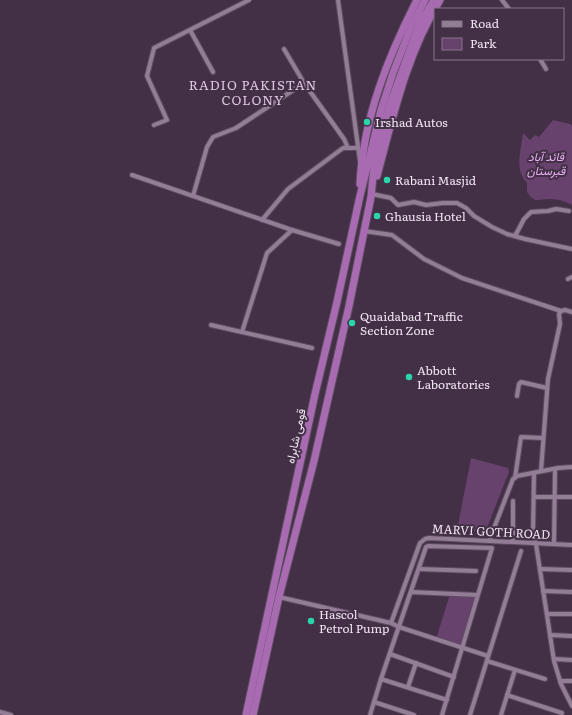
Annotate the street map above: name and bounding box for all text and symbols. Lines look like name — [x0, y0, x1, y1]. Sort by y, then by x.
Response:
legend — [434, 8, 564, 60]
text: Road — [470, 14, 500, 32]
text: Park — [470, 34, 497, 52]
district label: RADIO PAKISTAN COLONY — [189, 75, 317, 109]
place label: Irshad Autos — [375, 113, 448, 131]
marker: Irshad Autos — [362, 117, 372, 127]
park label: قائد آباد قبرستان — [527, 147, 567, 179]
place label: Rabani Masjid — [395, 171, 477, 189]
marker: Rabani Masjid — [382, 175, 392, 185]
place label: Ghausia Hotel — [385, 207, 466, 225]
marker: Ghausia Hotel — [372, 211, 382, 221]
place label: Quaidabad Traffic Section Zone — [360, 307, 463, 339]
marker: Quaidabad Traffic Section Zone — [347, 318, 357, 328]
place label: Abbott Laboratories — [417, 361, 490, 393]
marker: Abbott Laboratories — [404, 372, 414, 382]
street label: قومی شاہراہ — [280, 407, 310, 465]
street label: MARVI GOTH ROAD — [431, 519, 551, 543]
place label: Hascol Petrol Pump — [319, 605, 389, 637]
marker: Hascol Petrol Pump — [306, 616, 316, 626]

